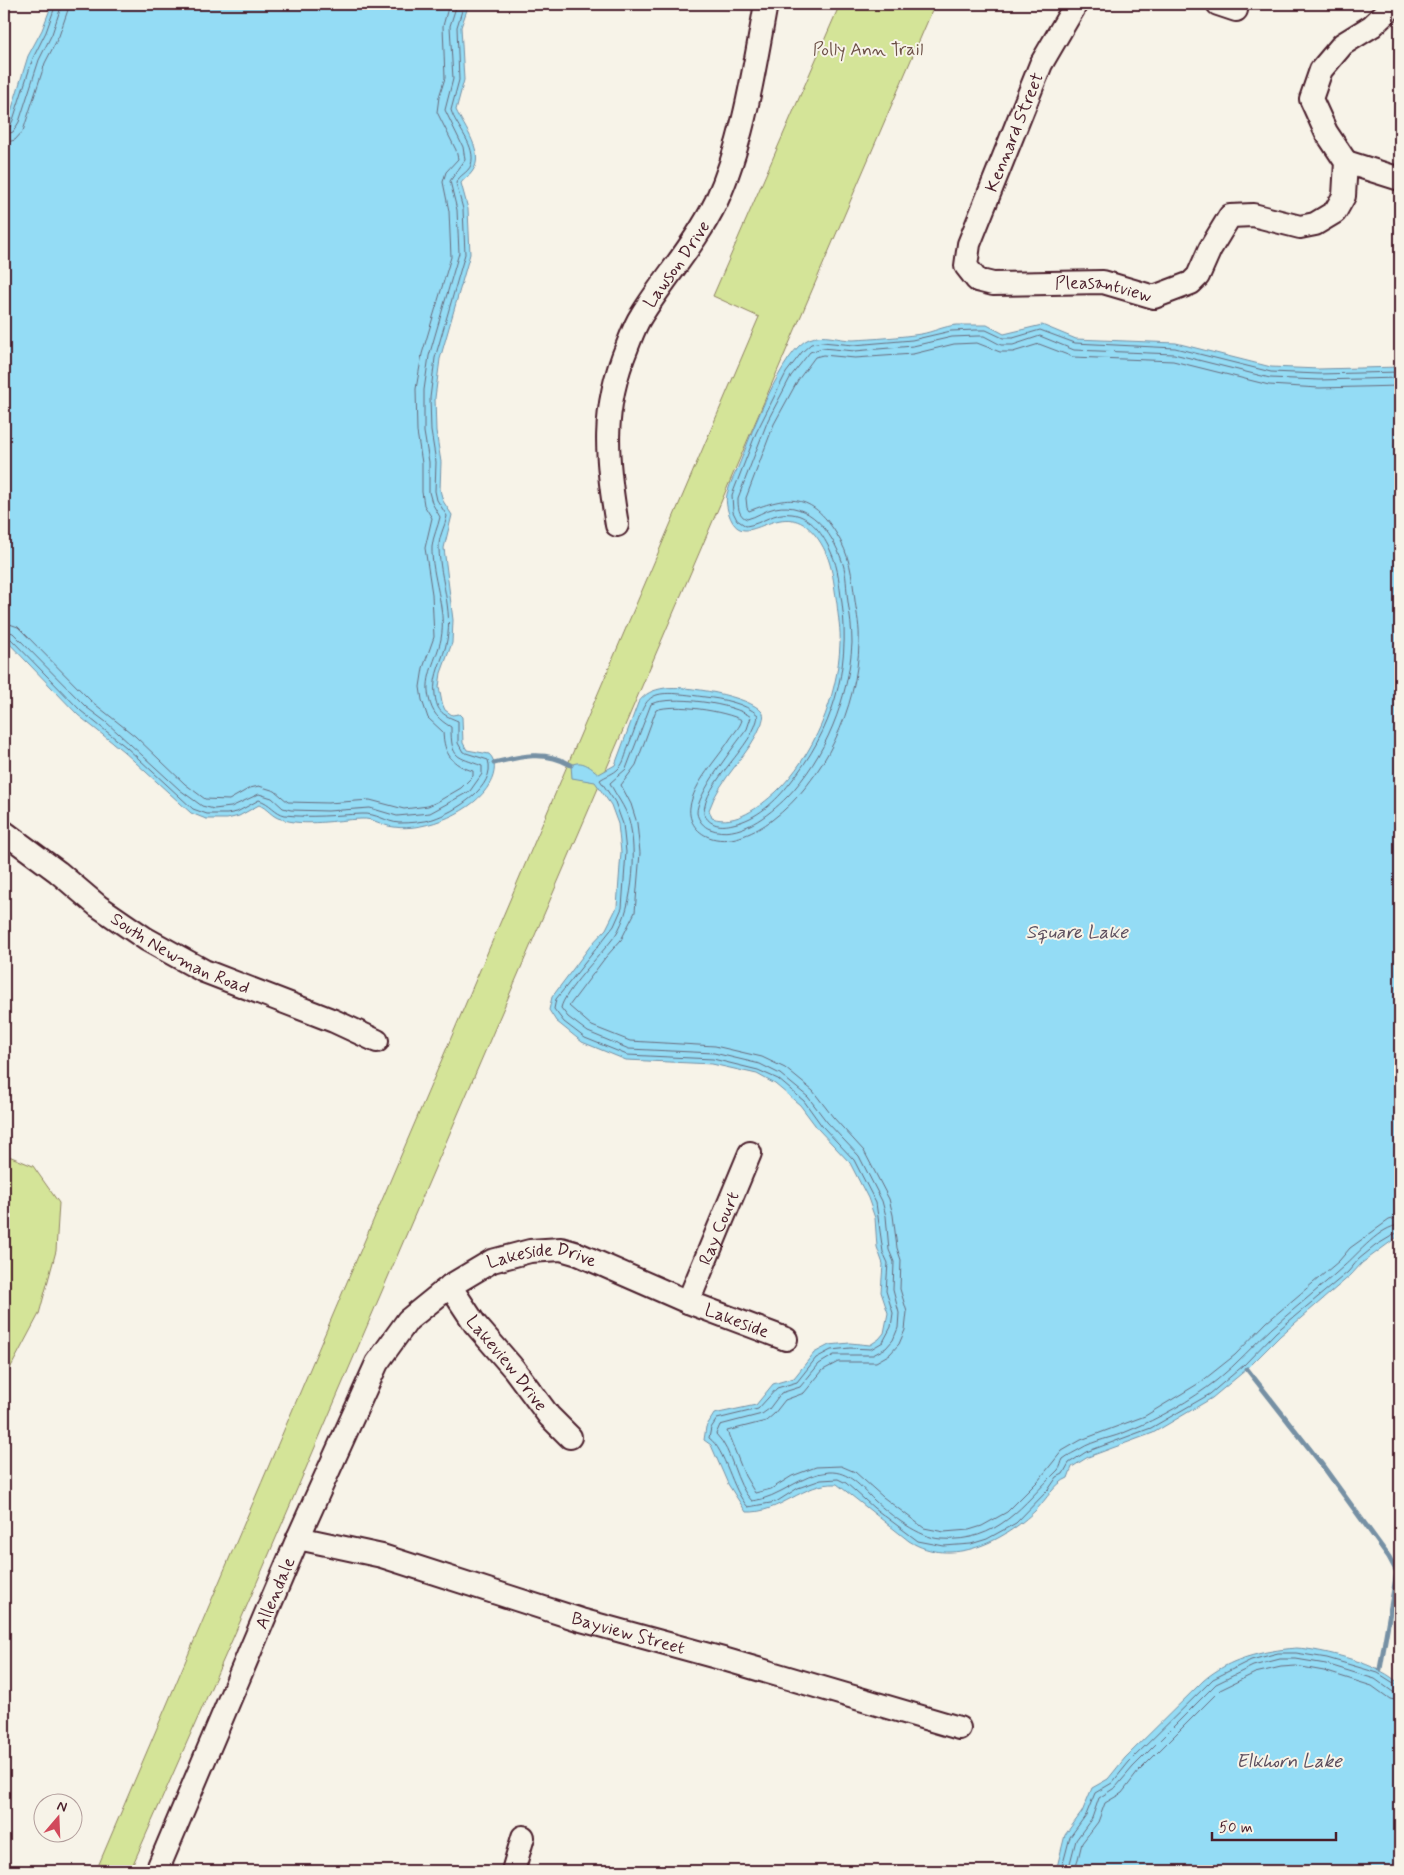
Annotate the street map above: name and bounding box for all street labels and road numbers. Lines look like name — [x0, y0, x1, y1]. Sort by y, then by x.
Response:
street label: Kennard Street — [980, 69, 1050, 196]
street label: Lawson Drive — [638, 216, 716, 313]
street label: Pleasantview — [1055, 271, 1155, 309]
street label: South Newman Road — [106, 907, 253, 1000]
street label: Ray Court — [694, 1188, 746, 1269]
street label: Lakeside Drive — [484, 1237, 600, 1275]
street label: Lakeside — [701, 1298, 772, 1345]
street label: Lakeview Drive — [460, 1311, 552, 1417]
street label: Allendale — [250, 1554, 302, 1633]
street label: Bayview Street — [568, 1607, 688, 1661]

